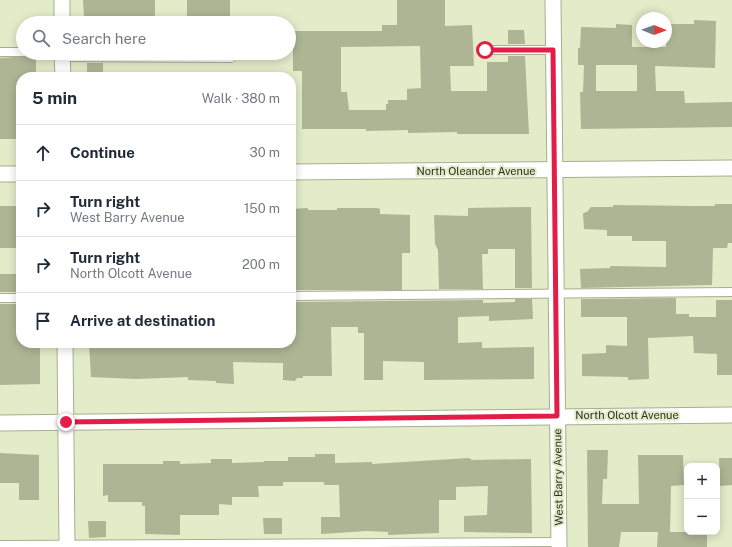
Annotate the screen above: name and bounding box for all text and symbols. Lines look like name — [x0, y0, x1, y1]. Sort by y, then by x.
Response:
north arrow — [636, 12, 672, 48]
search box — [16, 16, 296, 60]
icon: search — [30, 27, 52, 49]
text: Search here — [62, 30, 146, 47]
route start — [476, 41, 494, 59]
text: 5 min — [32, 88, 77, 108]
text: Walk · 380 m — [202, 91, 280, 106]
icon: ahead — [32, 142, 54, 164]
text: Continue — [70, 144, 135, 161]
text: 30 m — [250, 145, 280, 160]
street label: North Oleander Avenue — [416, 165, 536, 177]
text: Turn right — [70, 193, 140, 210]
icon: right — [32, 198, 54, 220]
text: 150 m — [244, 201, 280, 216]
text: West Barry Avenue — [70, 210, 185, 225]
text: Turn right — [70, 249, 140, 266]
icon: right — [32, 254, 54, 276]
text: 200 m — [242, 257, 280, 272]
text: North Olcott Avenue — [70, 266, 192, 281]
icon: arrive — [32, 310, 54, 332]
text: Arrive at destination — [70, 312, 215, 329]
street label: North Olcott Avenue — [575, 409, 679, 421]
route end — [57, 413, 75, 431]
street label: West Barry Avenue — [551, 428, 565, 526]
map controls — [684, 463, 720, 535]
button: + — [684, 463, 720, 499]
button: − — [684, 499, 720, 535]

